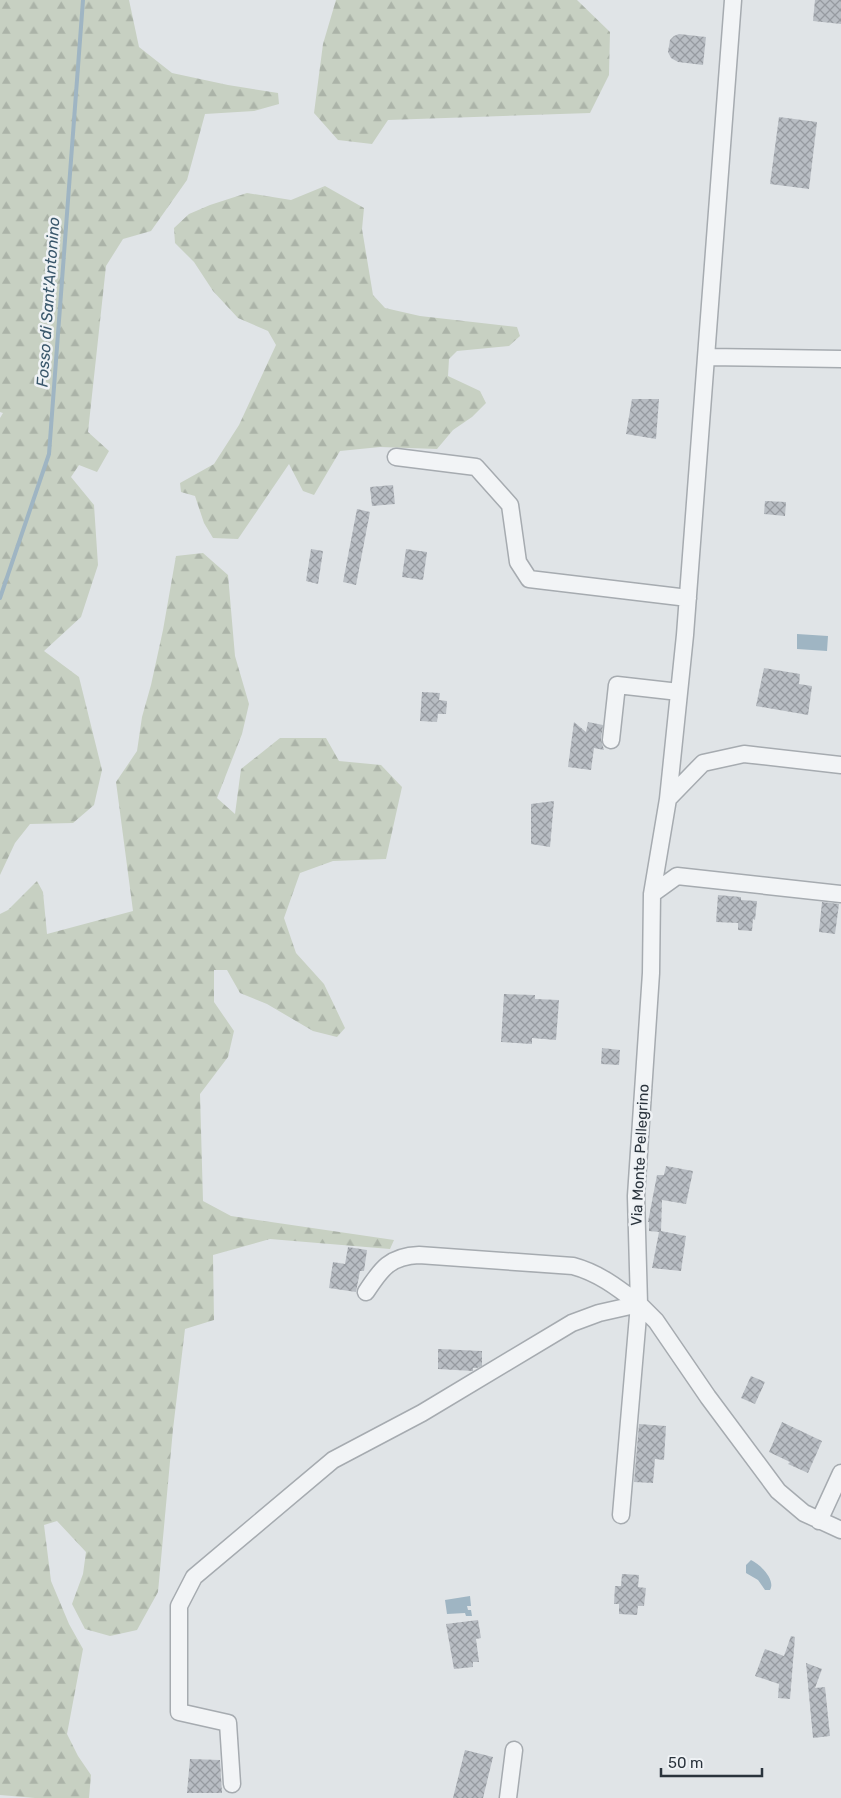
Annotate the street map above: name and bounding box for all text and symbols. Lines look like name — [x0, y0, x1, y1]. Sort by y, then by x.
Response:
water label: Fosso di Sant'Antonino — [33, 216, 63, 388]
street label: Via Monte Pellegrino — [627, 1083, 653, 1227]
scale bar — [661, 1746, 762, 1778]
text: 50 m — [668, 1754, 703, 1772]

